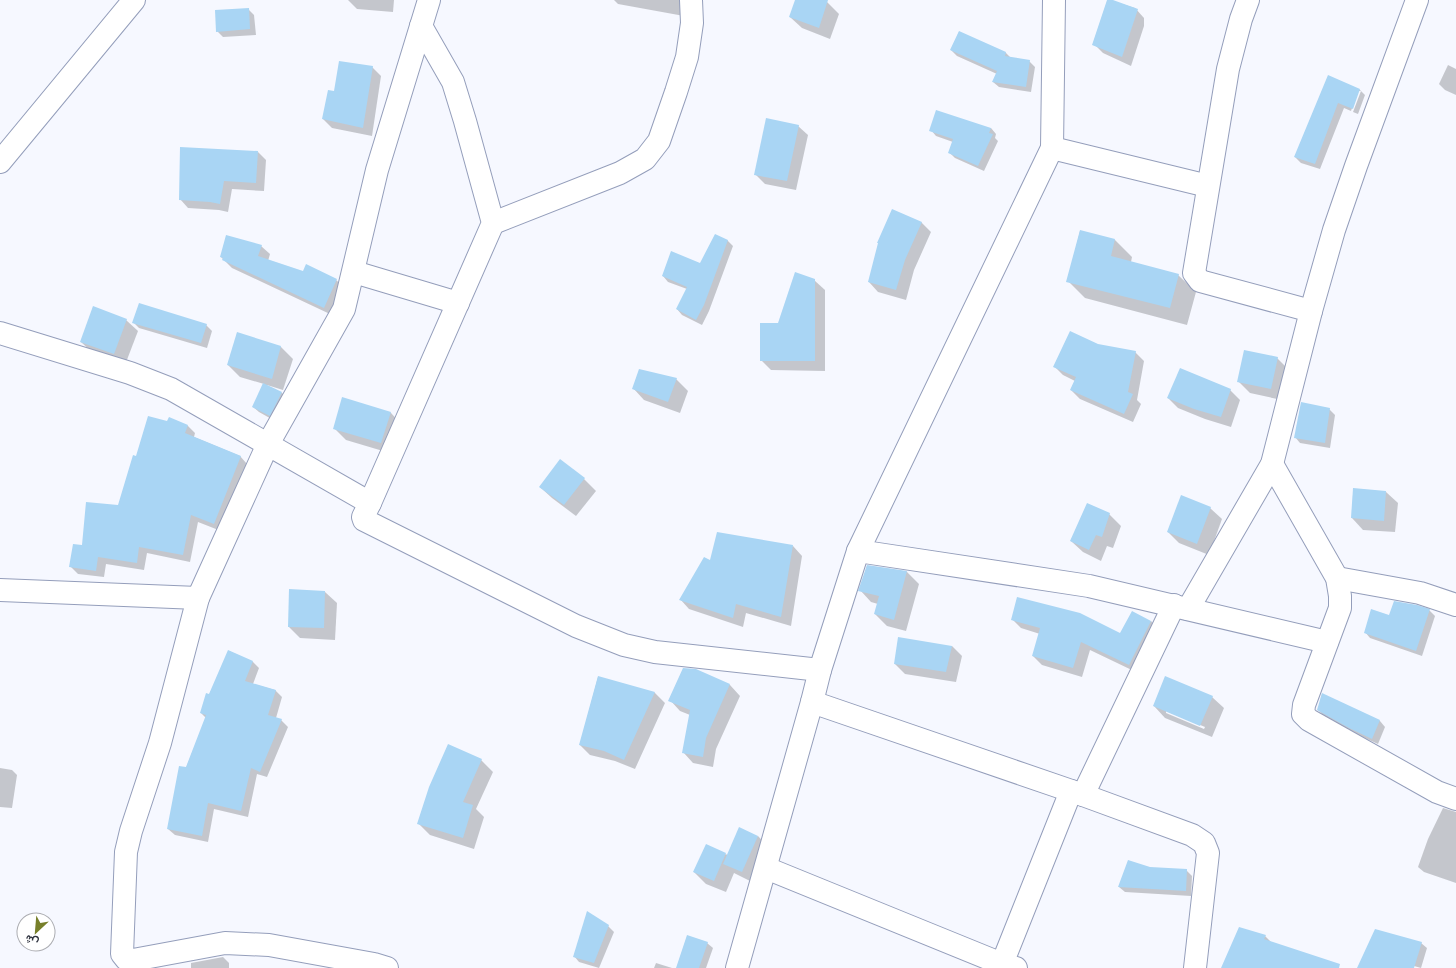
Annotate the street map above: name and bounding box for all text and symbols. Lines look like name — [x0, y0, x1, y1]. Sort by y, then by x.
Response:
north arrow — [16, 912, 56, 952]
text: ش — [23, 932, 41, 949]

